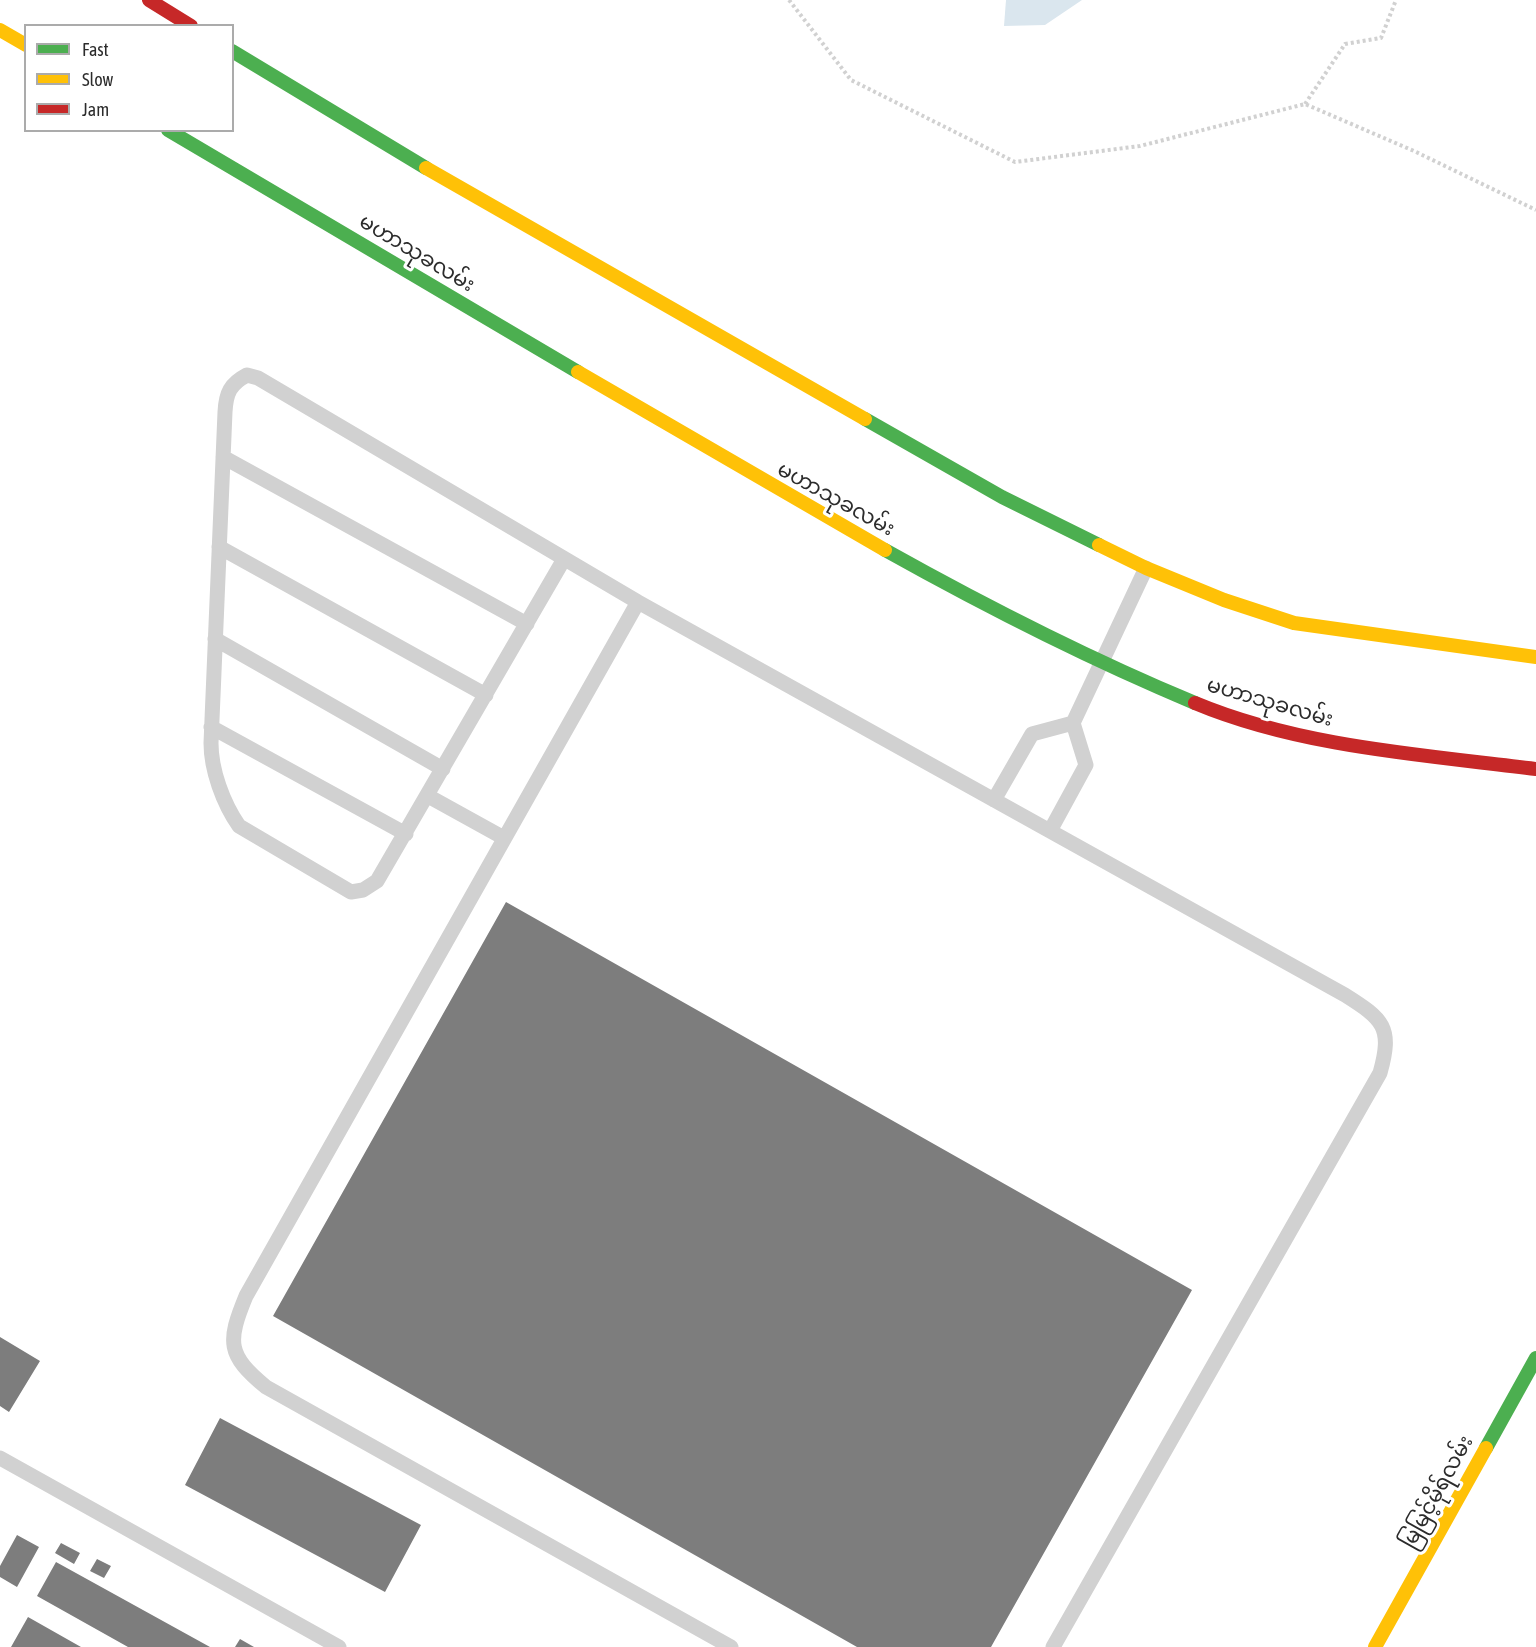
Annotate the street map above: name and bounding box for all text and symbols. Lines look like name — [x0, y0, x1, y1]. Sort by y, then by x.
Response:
legend — [24, 24, 234, 132]
text: Fast — [82, 39, 109, 60]
text: Slow — [82, 69, 113, 90]
text: Jam — [82, 99, 109, 120]
street label: မဟာသုခလမ်း — [355, 209, 479, 297]
street label: မဟာသုခလမ်း — [773, 456, 899, 542]
street label: မဟာသုခလမ်း — [1204, 672, 1336, 732]
street label: မြမြင့်မိုရ်လမ်း — [1396, 1431, 1478, 1553]

